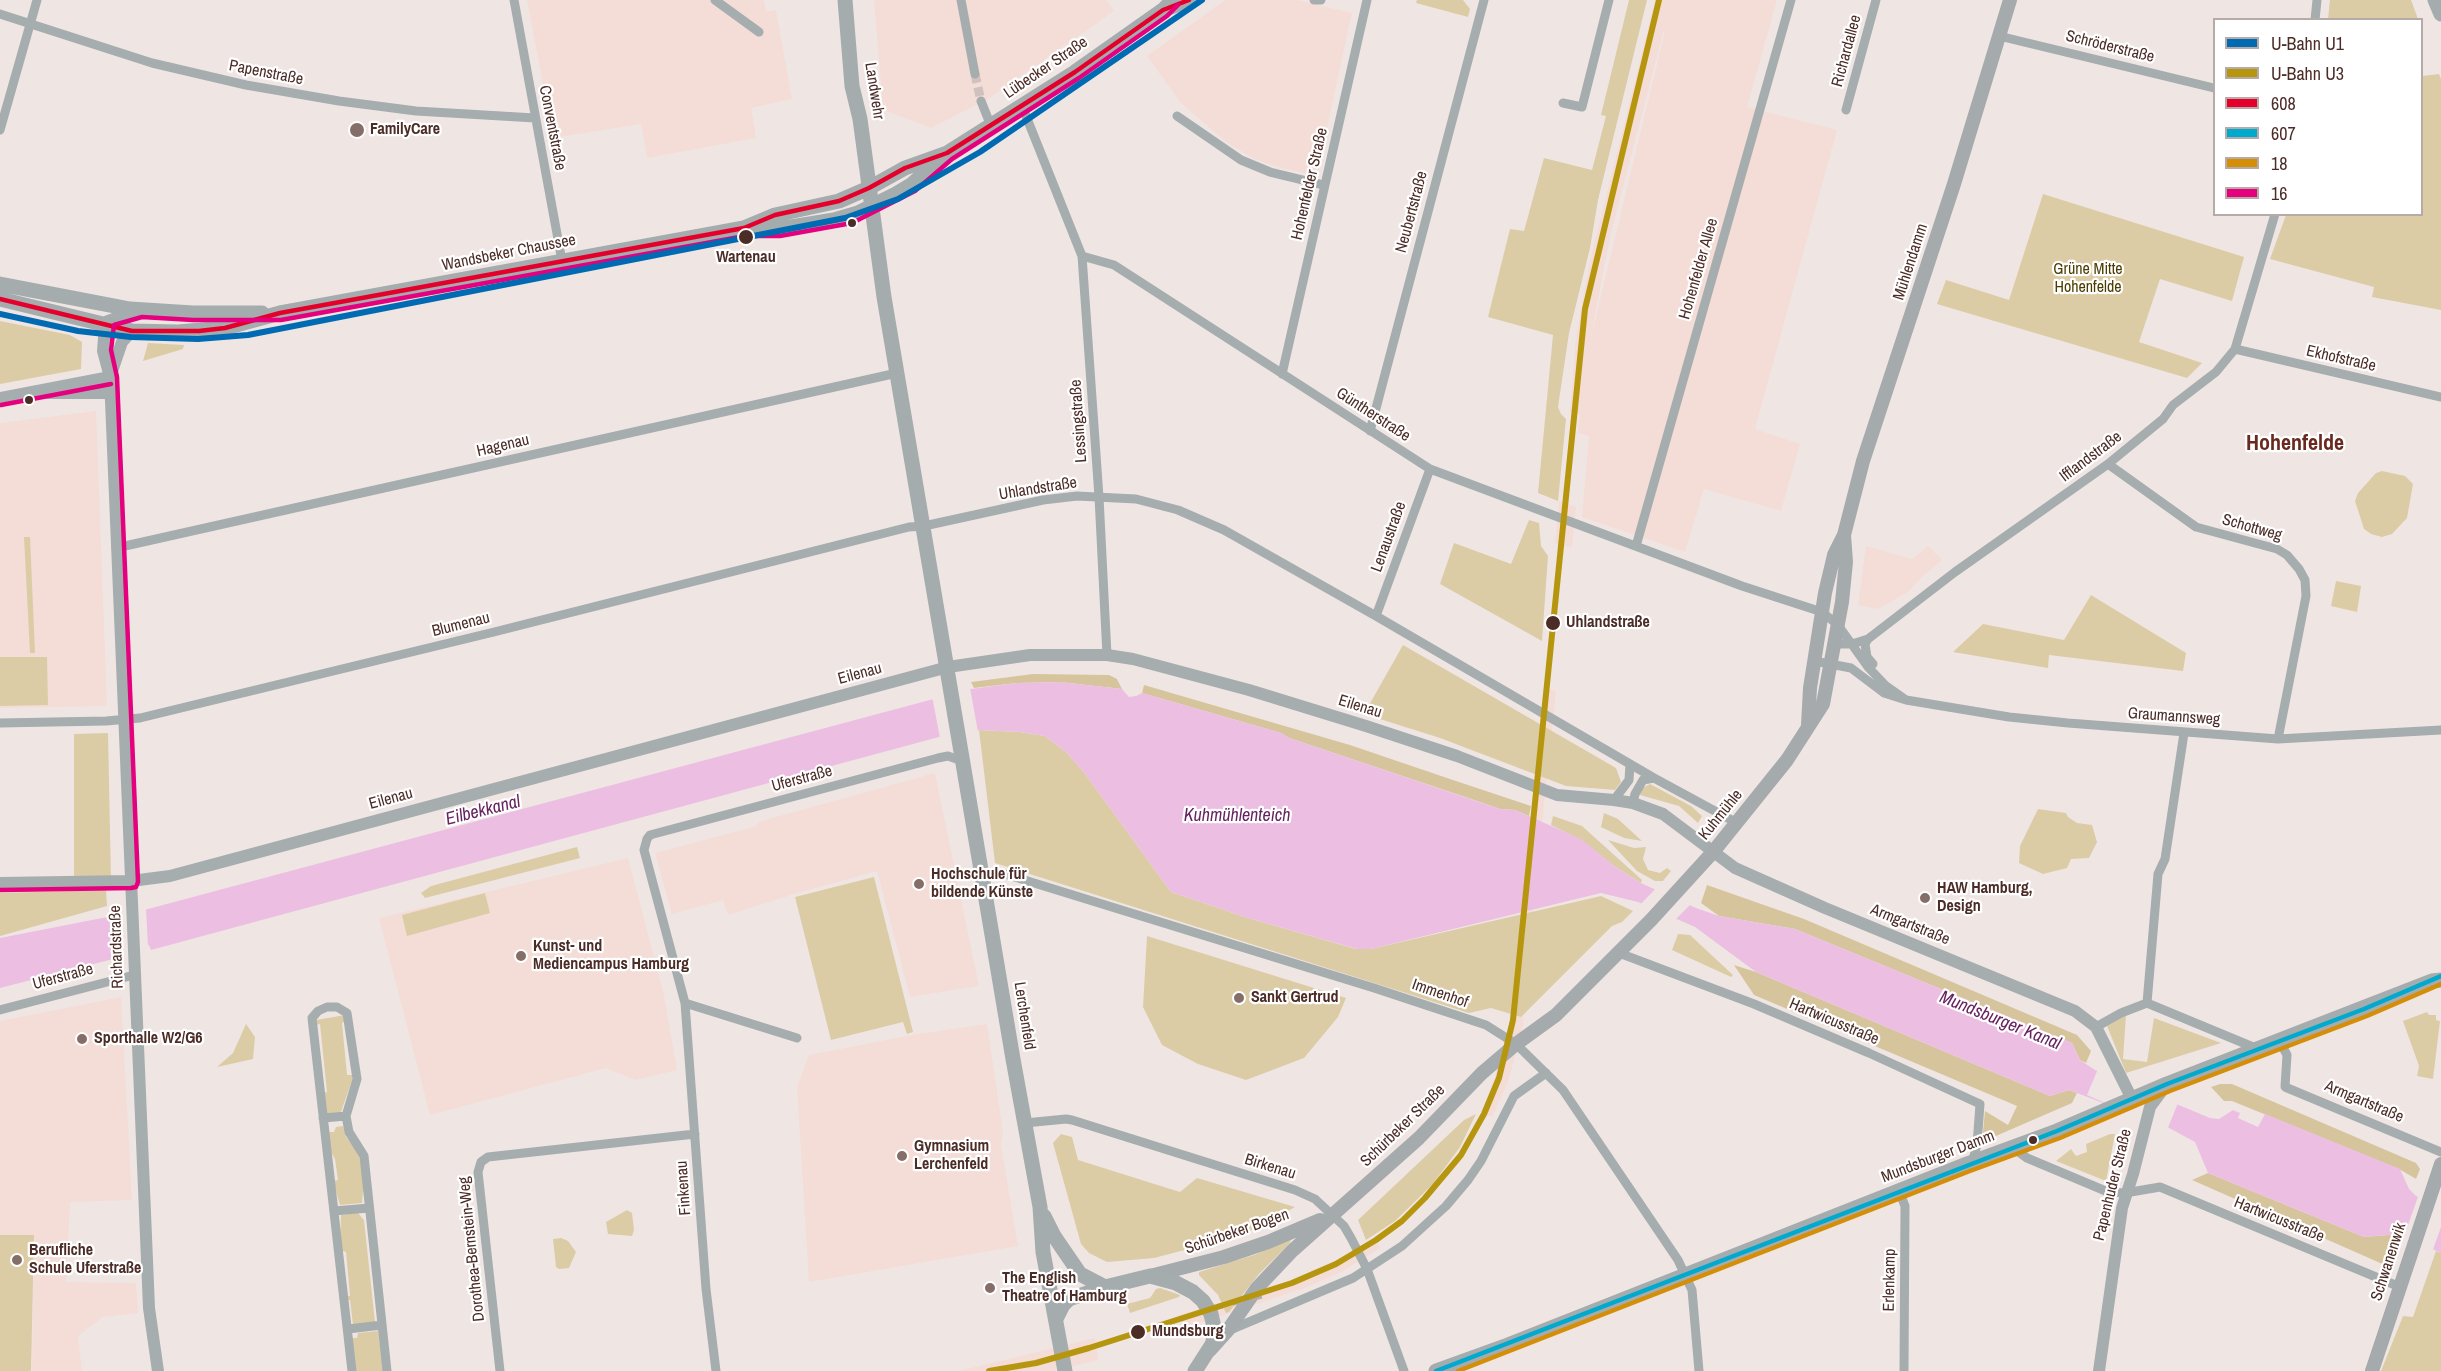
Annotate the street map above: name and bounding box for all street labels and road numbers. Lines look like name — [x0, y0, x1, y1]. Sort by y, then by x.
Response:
street label: Richardallee — [1828, 13, 1866, 89]
street label: Schröderstraße — [2064, 27, 2156, 67]
street label: Lübecker Straße — [1000, 33, 1092, 103]
street label: Papenstraße — [227, 56, 305, 90]
street label: Landwehr — [860, 61, 888, 121]
street label: Conventstraße — [534, 84, 570, 172]
street label: Hohenfelder Straße — [1288, 126, 1332, 242]
street label: Neubertstraße — [1392, 169, 1432, 255]
street label: Hohenfelder Allee — [1675, 216, 1723, 322]
street label: Mühlendamm — [1890, 221, 1932, 303]
street label: Wandsbeker Chaussee — [440, 231, 578, 275]
street label: Ekhofstraße — [2304, 342, 2378, 376]
street label: Lessingstraße — [1067, 379, 1091, 463]
street label: Güntherstraße — [1332, 384, 1414, 446]
street label: Ifflandstraße — [2056, 427, 2126, 487]
street label: Hagenau — [475, 431, 531, 461]
street label: Uhlandstraße — [998, 473, 1078, 505]
street label: Lenaustraße — [1367, 499, 1411, 575]
street label: Schottweg — [2220, 510, 2284, 546]
street label: Blumenau — [430, 609, 492, 641]
street label: Eilenau — [836, 659, 884, 689]
street label: Eilenau — [1336, 691, 1384, 723]
street label: Graumannsweg — [2127, 704, 2221, 730]
street label: Uferstraße — [770, 762, 834, 796]
street label: Eilenau — [367, 784, 415, 814]
street label: Kuhmühle — [1695, 786, 1747, 844]
street label: Armgartstraße — [1868, 900, 1952, 950]
street label: Richardstraße — [106, 905, 128, 989]
street label: Uferstraße — [31, 960, 95, 994]
street label: Immenhof — [1409, 975, 1471, 1013]
street label: Lerchenfeld — [1009, 981, 1039, 1051]
street label: Hartwicusstraße — [1786, 995, 1882, 1049]
street label: Armgartstraße — [2322, 1077, 2406, 1127]
street label: Schürbeker Straße — [1357, 1081, 1449, 1171]
street label: Mundsburger Damm — [1879, 1127, 1997, 1187]
street label: Papenhuder Straße — [2090, 1127, 2136, 1243]
street label: Birkenau — [1242, 1150, 1298, 1184]
street label: Finkenau — [673, 1160, 695, 1216]
street label: Dorothea-Bernstein-Weg — [455, 1176, 489, 1322]
street label: Hartwicusstraße — [2231, 1193, 2327, 1247]
street label: Schürbeker Bogen — [1182, 1205, 1292, 1259]
street label: Schwanenwik — [2367, 1221, 2411, 1303]
street label: Erlenkamp — [1880, 1248, 1900, 1312]

